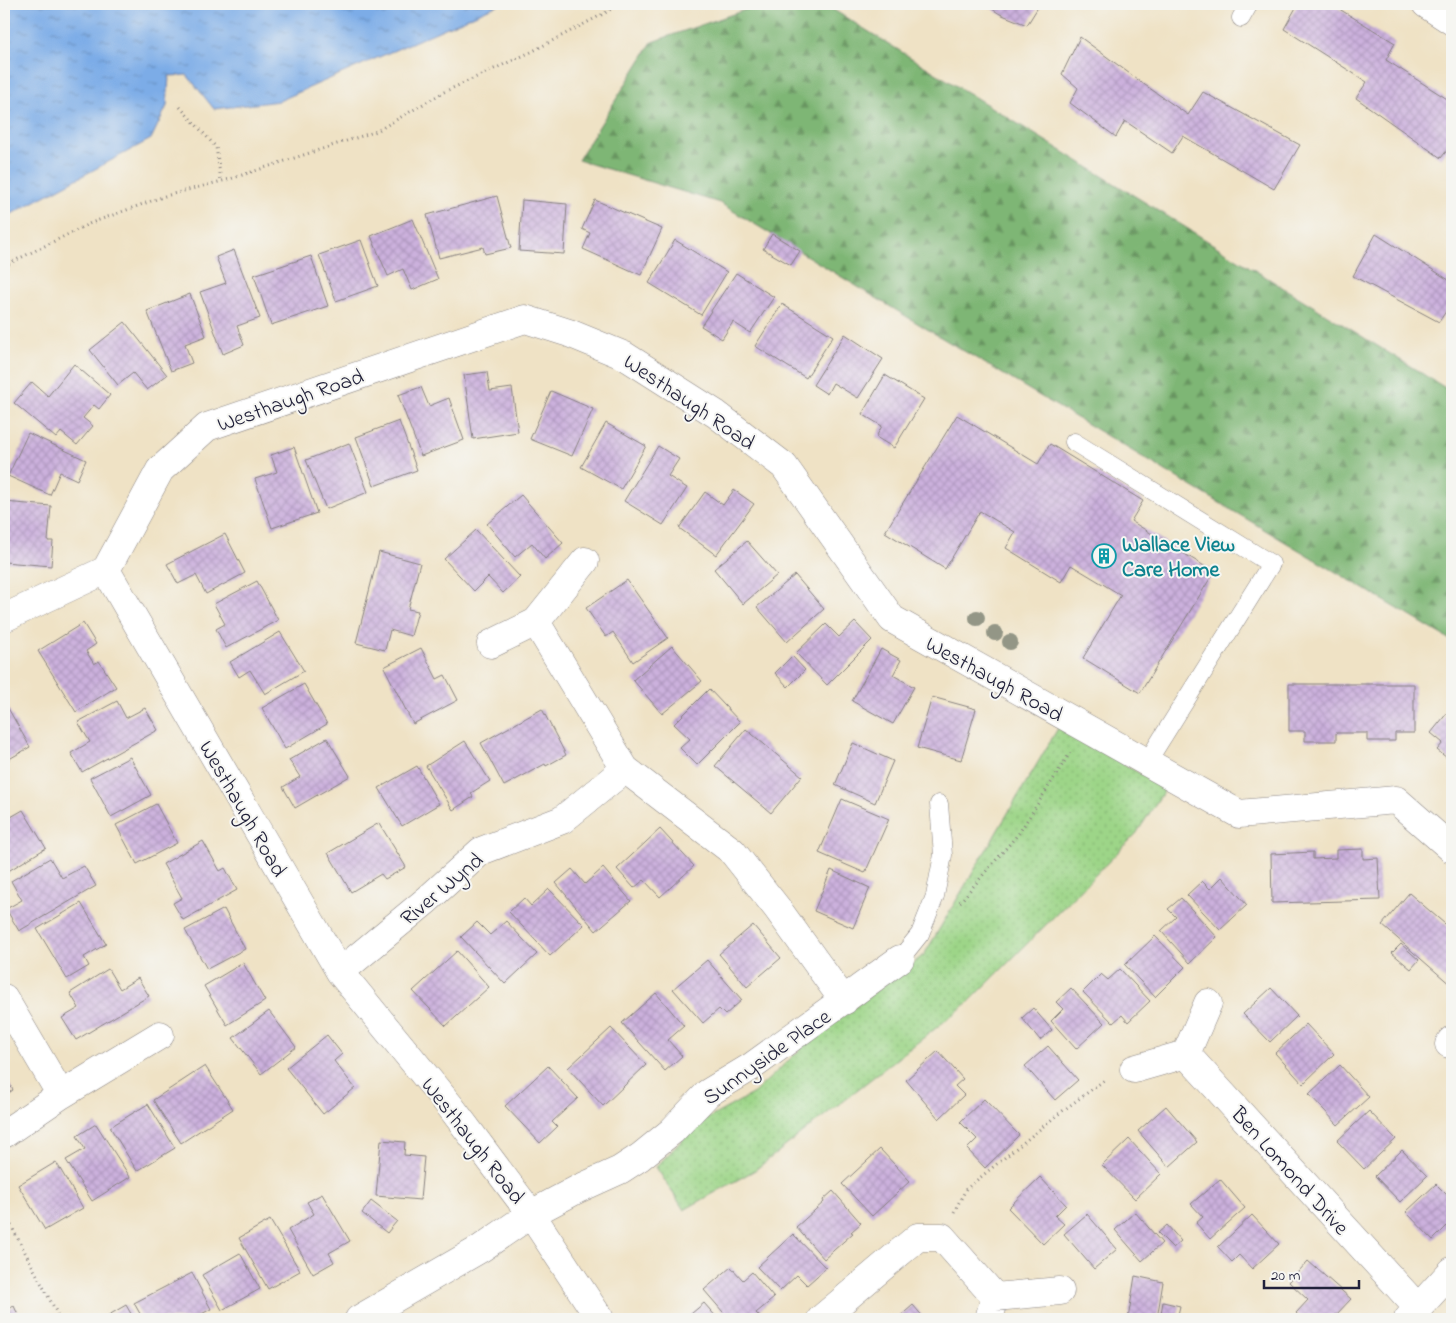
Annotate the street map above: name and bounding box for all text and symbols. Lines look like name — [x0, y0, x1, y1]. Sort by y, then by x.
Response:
street label: Westhaugh Road — [615, 347, 761, 460]
street label: Westhaugh Road — [213, 362, 369, 443]
place label: Wallace View Care Home — [1122, 530, 1235, 587]
building icon: Wallace View Care Home — [1091, 543, 1117, 569]
street label: Westhaugh Road — [918, 630, 1068, 733]
street label: Westhaugh Road — [188, 735, 294, 884]
street label: River Wynd — [394, 846, 492, 935]
street label: Sunnyside Place — [697, 1002, 839, 1115]
street label: Westhaugh Road — [411, 1072, 531, 1213]
street label: Ben Lomond Drive — [1221, 1100, 1356, 1244]
scale bar — [1264, 1258, 1358, 1290]
text: 20 m — [1271, 1265, 1301, 1287]

